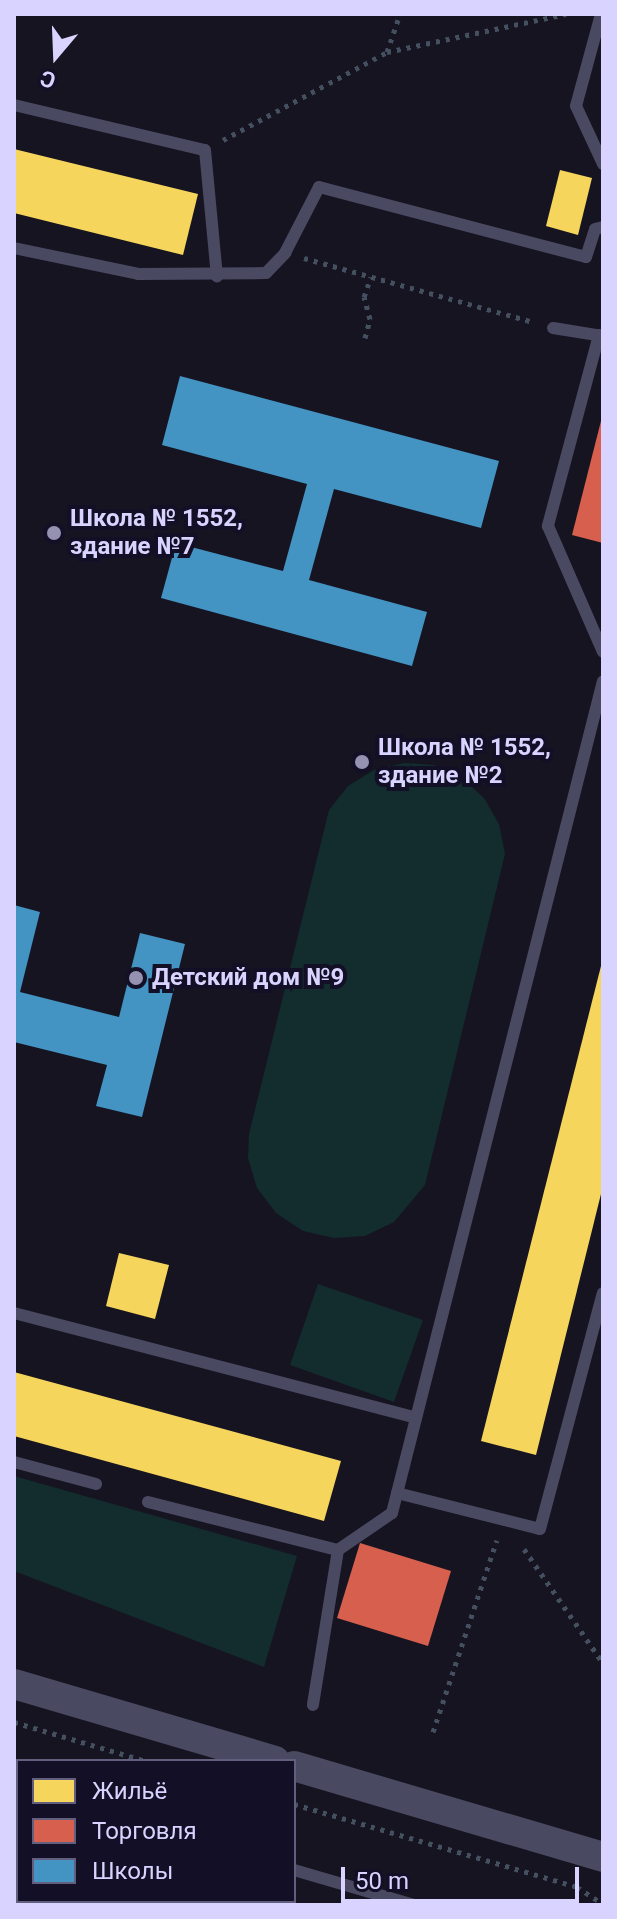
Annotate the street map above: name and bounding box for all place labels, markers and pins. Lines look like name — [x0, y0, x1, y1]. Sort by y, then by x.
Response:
place label: Школа № 1552, здание №7 — [70, 505, 243, 561]
marker: Школа № 1552, здание №7 — [45, 524, 63, 542]
place label: Школа № 1552, здание №2 — [378, 734, 551, 790]
marker: Школа № 1552, здание №2 — [353, 753, 371, 771]
place label: Детский дом №9 — [152, 964, 344, 992]
marker: Детский дом №9 — [127, 969, 145, 987]

